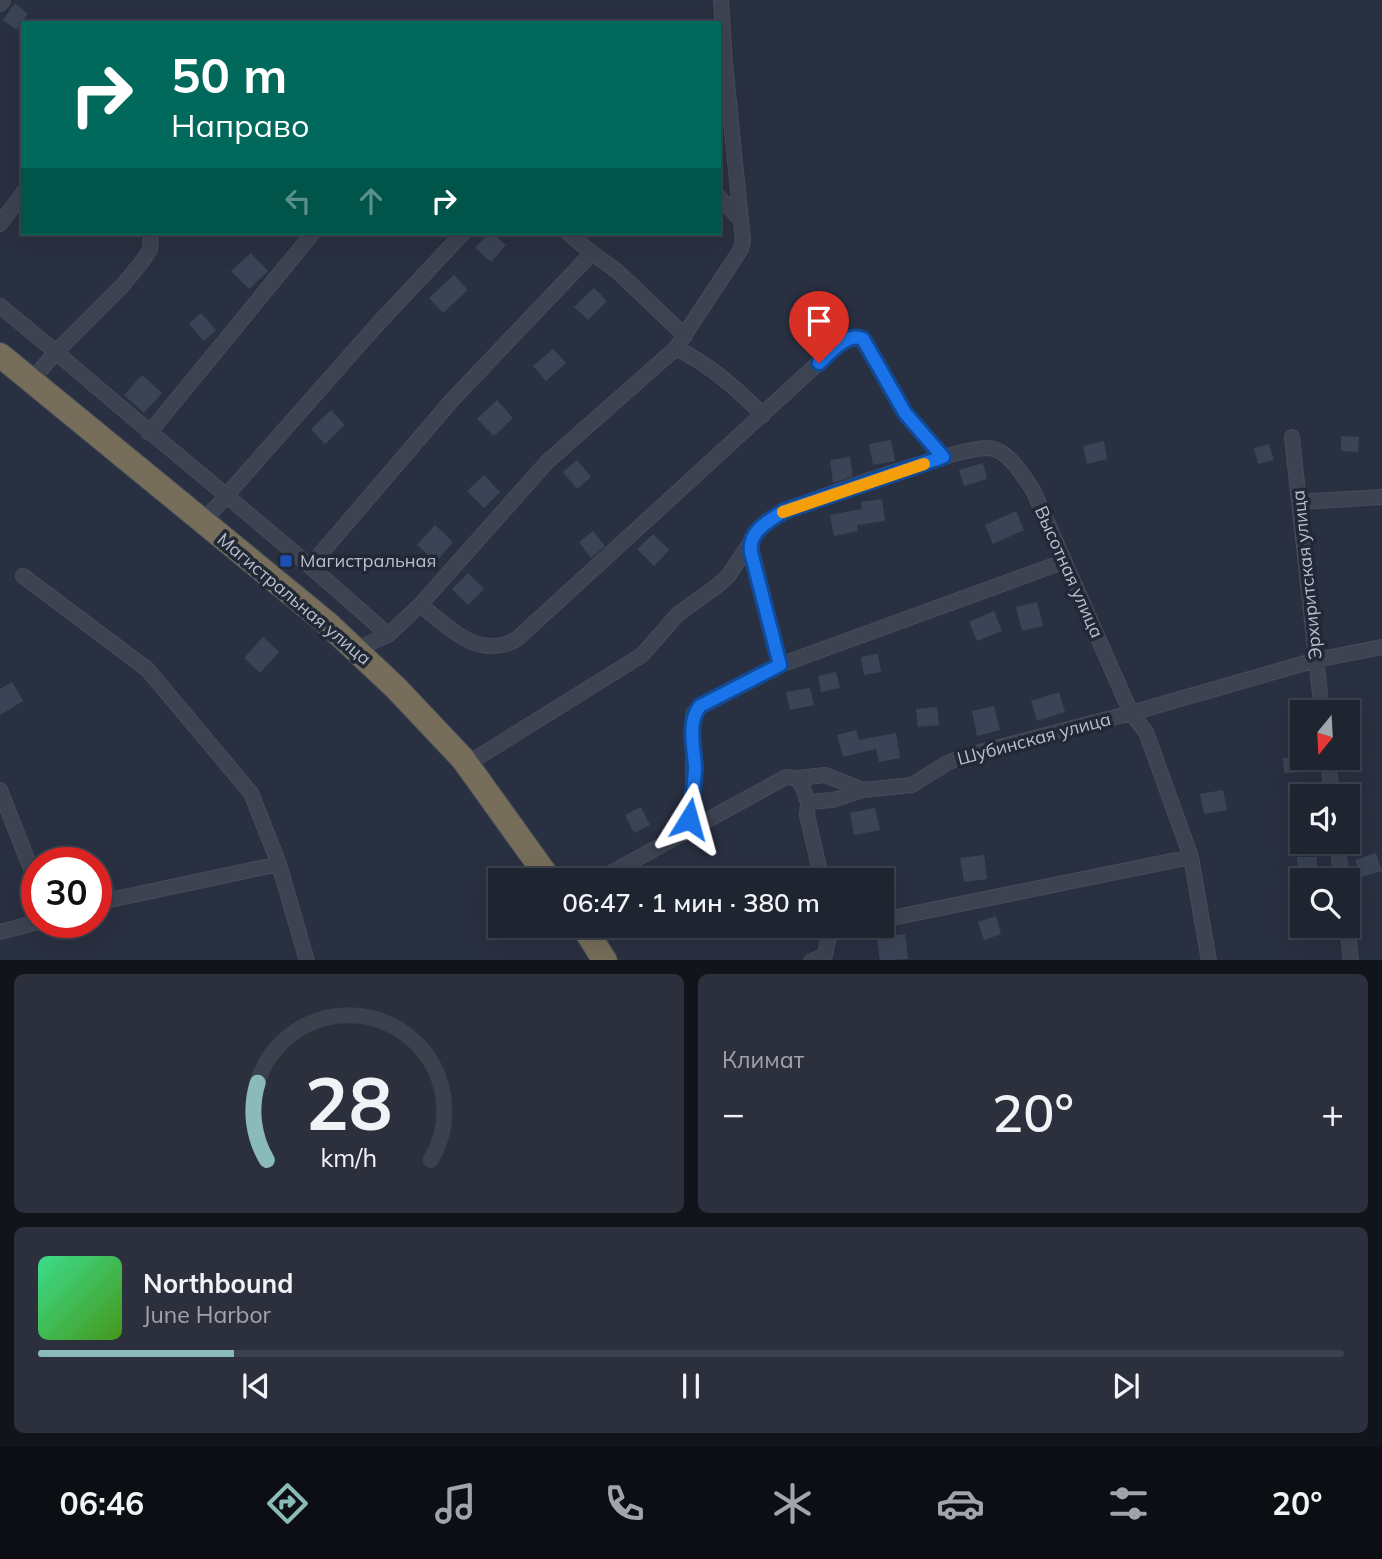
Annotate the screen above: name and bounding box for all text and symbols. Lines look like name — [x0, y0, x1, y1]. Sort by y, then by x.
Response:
text: 50 m — [171, 44, 287, 105]
icon: right — [56, 49, 147, 140]
text: Направо — [171, 105, 310, 145]
icon: left — [279, 182, 317, 220]
icon: ahead — [352, 182, 390, 220]
icon: right — [425, 182, 463, 220]
pin — [789, 291, 849, 363]
icon: arrive — [800, 302, 838, 340]
street label: Эрхиритская улица — [1286, 489, 1327, 661]
street label: Высотная улица — [1030, 502, 1109, 641]
street label: Магистральная улица — [213, 528, 376, 670]
place label: Магистральная — [300, 549, 436, 572]
marker: Магистральная — [278, 553, 294, 569]
north arrow — [1290, 700, 1360, 770]
map controls — [1290, 700, 1360, 938]
street label: Шубинская улица — [955, 707, 1113, 770]
position arrow — [652, 782, 726, 856]
button: sound — [1290, 784, 1360, 854]
speed limit sign: 30 — [21, 847, 112, 938]
button: search — [1290, 868, 1360, 938]
text: 06:47 · 1 мин · 380 m — [562, 886, 820, 919]
text: Климат — [722, 1045, 804, 1074]
text: 28 — [305, 1057, 393, 1148]
text: 20° — [992, 1080, 1074, 1145]
text: − — [722, 1089, 745, 1137]
text: + — [1321, 1089, 1344, 1137]
text: km/h — [321, 1141, 377, 1172]
text: Northbound — [143, 1267, 293, 1300]
text: June Harbor — [143, 1300, 271, 1329]
icon: previous — [237, 1367, 275, 1405]
icon: pause — [672, 1367, 710, 1405]
icon: next — [1107, 1367, 1145, 1405]
icon: directions — [263, 1479, 312, 1528]
icon: music — [431, 1479, 480, 1528]
icon: phone — [600, 1479, 649, 1528]
icon: climate — [768, 1479, 817, 1528]
icon: car — [936, 1479, 985, 1528]
icon: filters — [1104, 1479, 1153, 1528]
text: 06:46 — [60, 1483, 144, 1523]
text: 20° — [1272, 1483, 1322, 1523]

